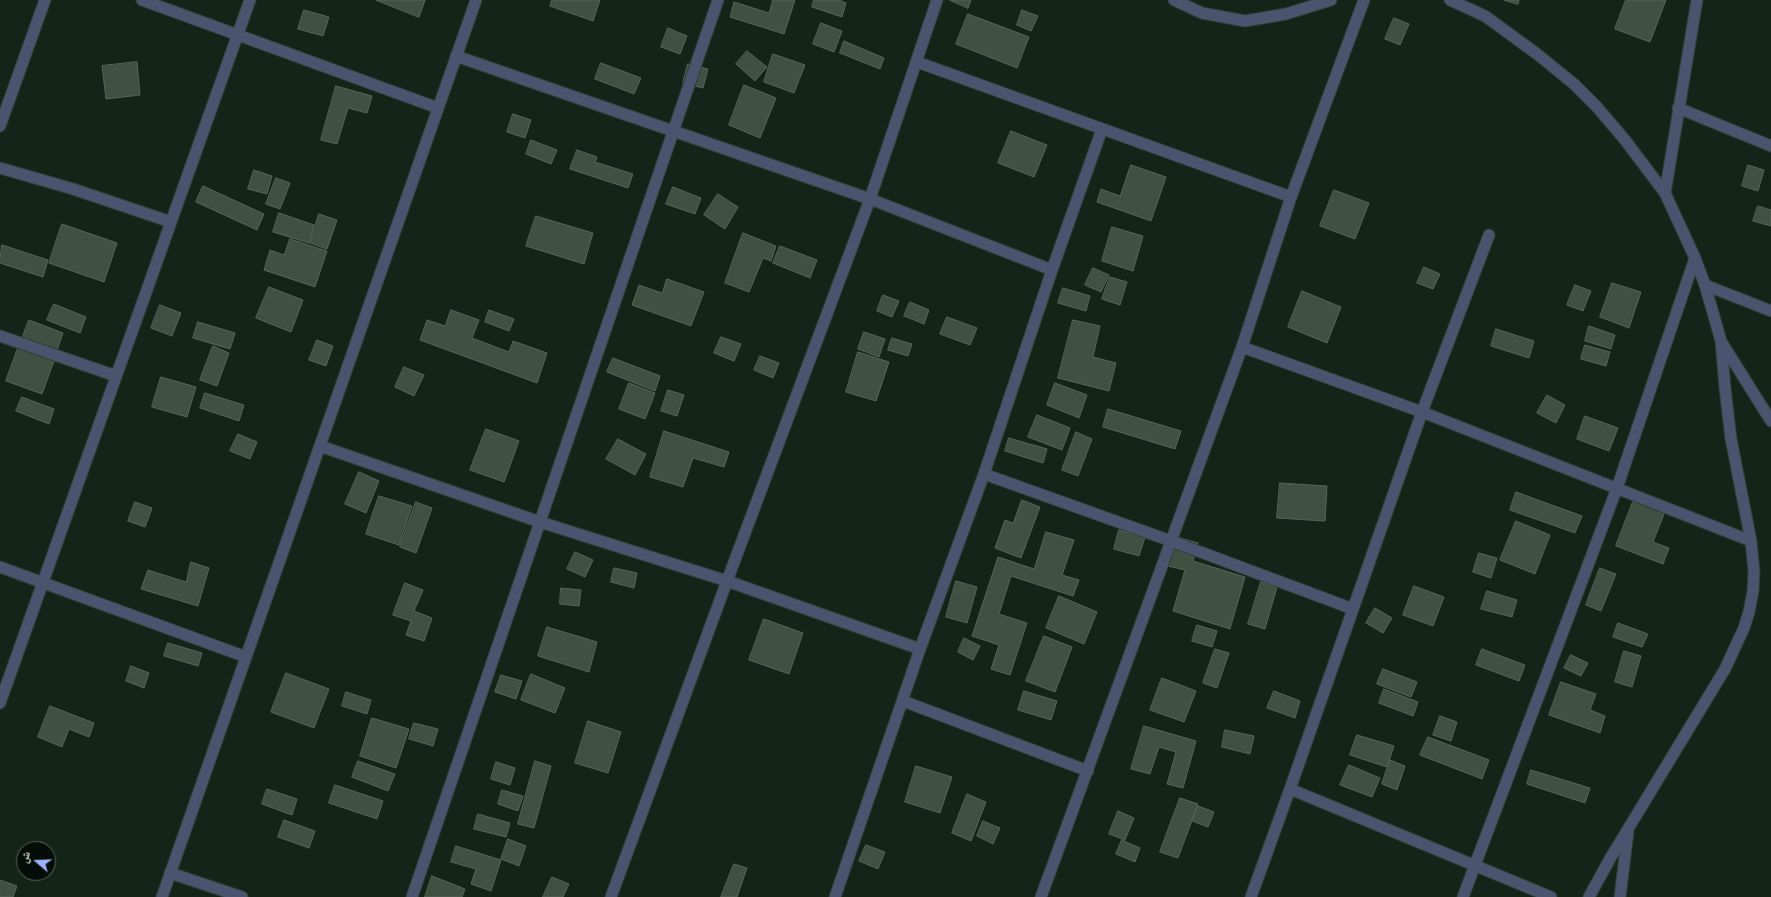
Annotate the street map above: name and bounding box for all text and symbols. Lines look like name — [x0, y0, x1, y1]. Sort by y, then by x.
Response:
north arrow — [16, 841, 56, 881]
text: ش — [17, 850, 33, 865]

